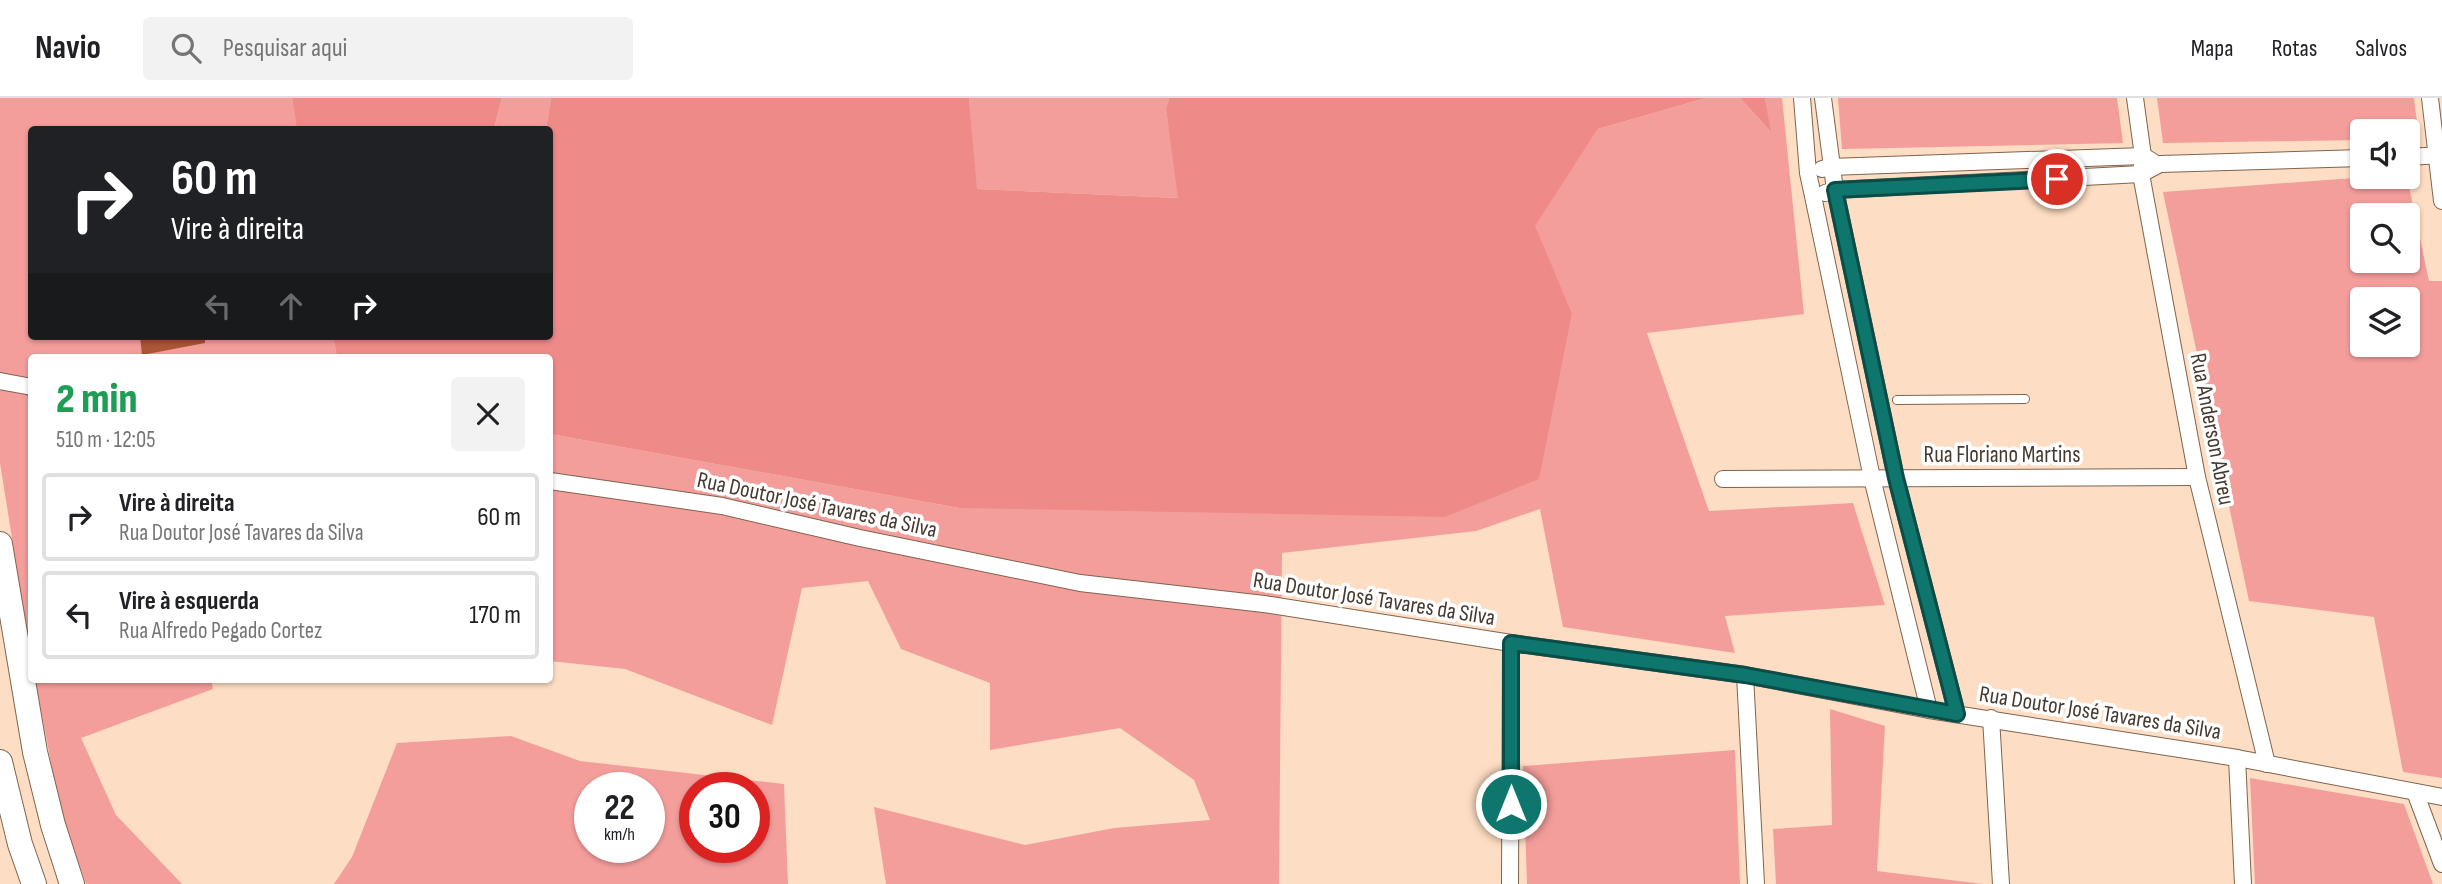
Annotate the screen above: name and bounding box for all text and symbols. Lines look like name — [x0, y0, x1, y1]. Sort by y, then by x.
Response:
search box — [143, 17, 633, 80]
text: Navio — [35, 28, 101, 68]
icon: search — [167, 29, 205, 67]
text: Pesquisar aqui — [223, 33, 347, 64]
text: Mapa — [2191, 34, 2234, 63]
text: Rotas — [2272, 34, 2317, 63]
text: Salvos — [2355, 34, 2407, 63]
map controls — [2350, 119, 2420, 357]
button: sound — [2350, 119, 2420, 189]
pin — [2027, 149, 2087, 209]
text: 60 m — [171, 150, 258, 209]
icon: right — [56, 154, 147, 245]
icon: arrive — [2038, 160, 2076, 198]
button: search — [2350, 203, 2420, 273]
text: Vire à direita — [171, 210, 304, 249]
icon: left — [199, 287, 237, 325]
icon: ahead — [272, 287, 310, 325]
icon: right — [345, 287, 383, 325]
button: layers — [2350, 287, 2420, 357]
street label: Rua Anderson Abreu — [2184, 351, 2240, 507]
text: 2 min — [56, 374, 137, 425]
button: close — [451, 377, 525, 451]
text: 510 m · 12:05 — [56, 426, 155, 454]
street label: Rua Floriano Martins — [1924, 441, 2080, 469]
street label: Rua Doutor José Tavares da Silva — [695, 466, 939, 544]
text: Vire à direita — [119, 488, 235, 519]
icon: right — [60, 498, 98, 536]
text: 60 m — [477, 502, 521, 533]
text: Rua Doutor José Tavares da Silva — [119, 519, 364, 547]
street label: Rua Doutor José Tavares da Silva — [1251, 566, 1497, 632]
text: Vire à esquerda — [119, 586, 259, 617]
icon: left — [60, 596, 98, 634]
text: 170 m — [469, 600, 521, 631]
text: Rua Alfredo Pegado Cortez — [119, 617, 322, 645]
street label: Rua Doutor José Tavares da Silva — [1977, 680, 2223, 746]
position arrow — [1474, 767, 1548, 841]
speed limit sign: 30 — [679, 772, 770, 863]
text: 22 — [604, 787, 635, 830]
text: km/h — [604, 824, 635, 845]

